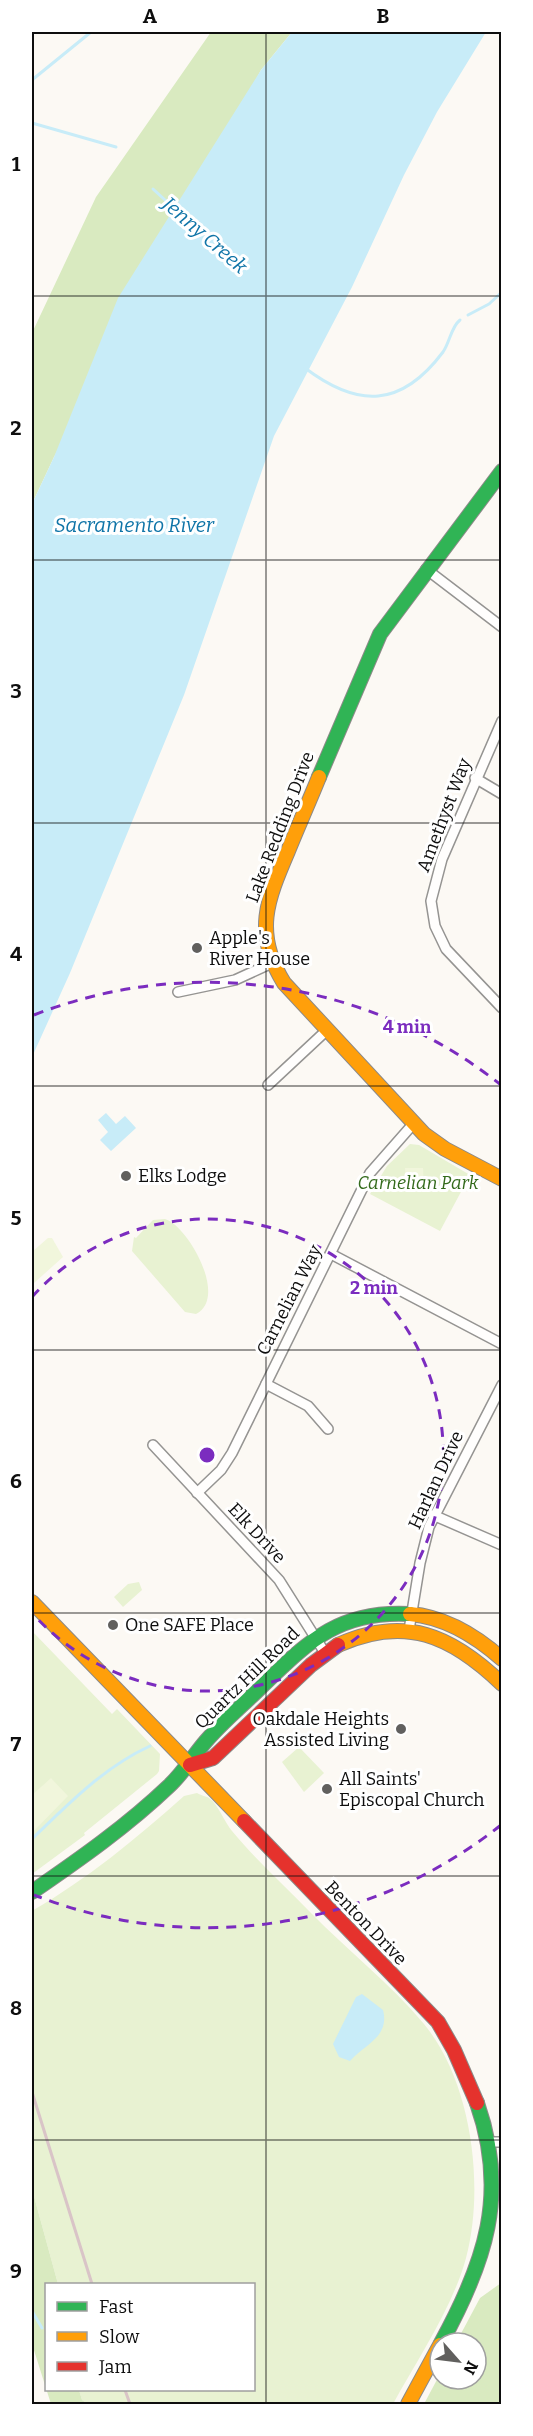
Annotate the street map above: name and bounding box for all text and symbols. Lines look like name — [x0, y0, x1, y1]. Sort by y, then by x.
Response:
text: A — [143, 4, 158, 28]
text: B — [377, 4, 390, 28]
text: 1 — [12, 152, 21, 176]
water label: Jenny Creek — [156, 190, 253, 279]
text: 2 — [10, 416, 22, 440]
water label: Sacramento River — [54, 513, 215, 537]
text: 3 — [10, 679, 22, 703]
street label: Lake Redding Drive — [241, 748, 319, 906]
street label: Amethyst Way — [412, 755, 476, 875]
place label: Apple's River House — [209, 927, 310, 970]
marker: Apple's River House — [190, 941, 204, 955]
text: 4 — [10, 942, 22, 966]
text: 4 min — [383, 1016, 432, 1038]
place label: Elks Lodge — [138, 1165, 227, 1187]
marker: Elks Lodge — [119, 1169, 133, 1183]
park label: Carnelian Park — [358, 1172, 479, 1194]
text: 5 — [11, 1206, 22, 1230]
street label: Carnelian Way — [252, 1241, 326, 1359]
text: 2 min — [350, 1277, 398, 1299]
street label: Harlan Drive — [404, 1427, 468, 1533]
centre of rings — [197, 1445, 217, 1465]
text: 6 — [10, 1469, 22, 1493]
street label: Elk Drive — [224, 1498, 290, 1568]
place label: One SAFE Place — [125, 1614, 254, 1636]
marker: One SAFE Place — [106, 1618, 120, 1632]
street label: Quartz Hill Road — [190, 1622, 304, 1734]
place label: Oakdale Heights Assisted Living — [252, 1708, 389, 1751]
marker: Oakdale Heights Assisted Living — [394, 1722, 408, 1736]
text: 7 — [11, 1732, 22, 1756]
place label: All Saints' Episcopal Church — [339, 1768, 484, 1811]
marker: All Saints' Episcopal Church — [320, 1782, 334, 1796]
street label: Benton Drive — [320, 1876, 412, 1970]
text: 8 — [10, 1996, 22, 2020]
text: 9 — [10, 2259, 22, 2283]
legend — [45, 2283, 255, 2391]
text: Fast — [99, 2296, 134, 2318]
text: Slow — [99, 2326, 140, 2348]
north arrow — [428, 2331, 488, 2391]
text: Jam — [98, 2356, 132, 2378]
text: N — [460, 2358, 482, 2378]

